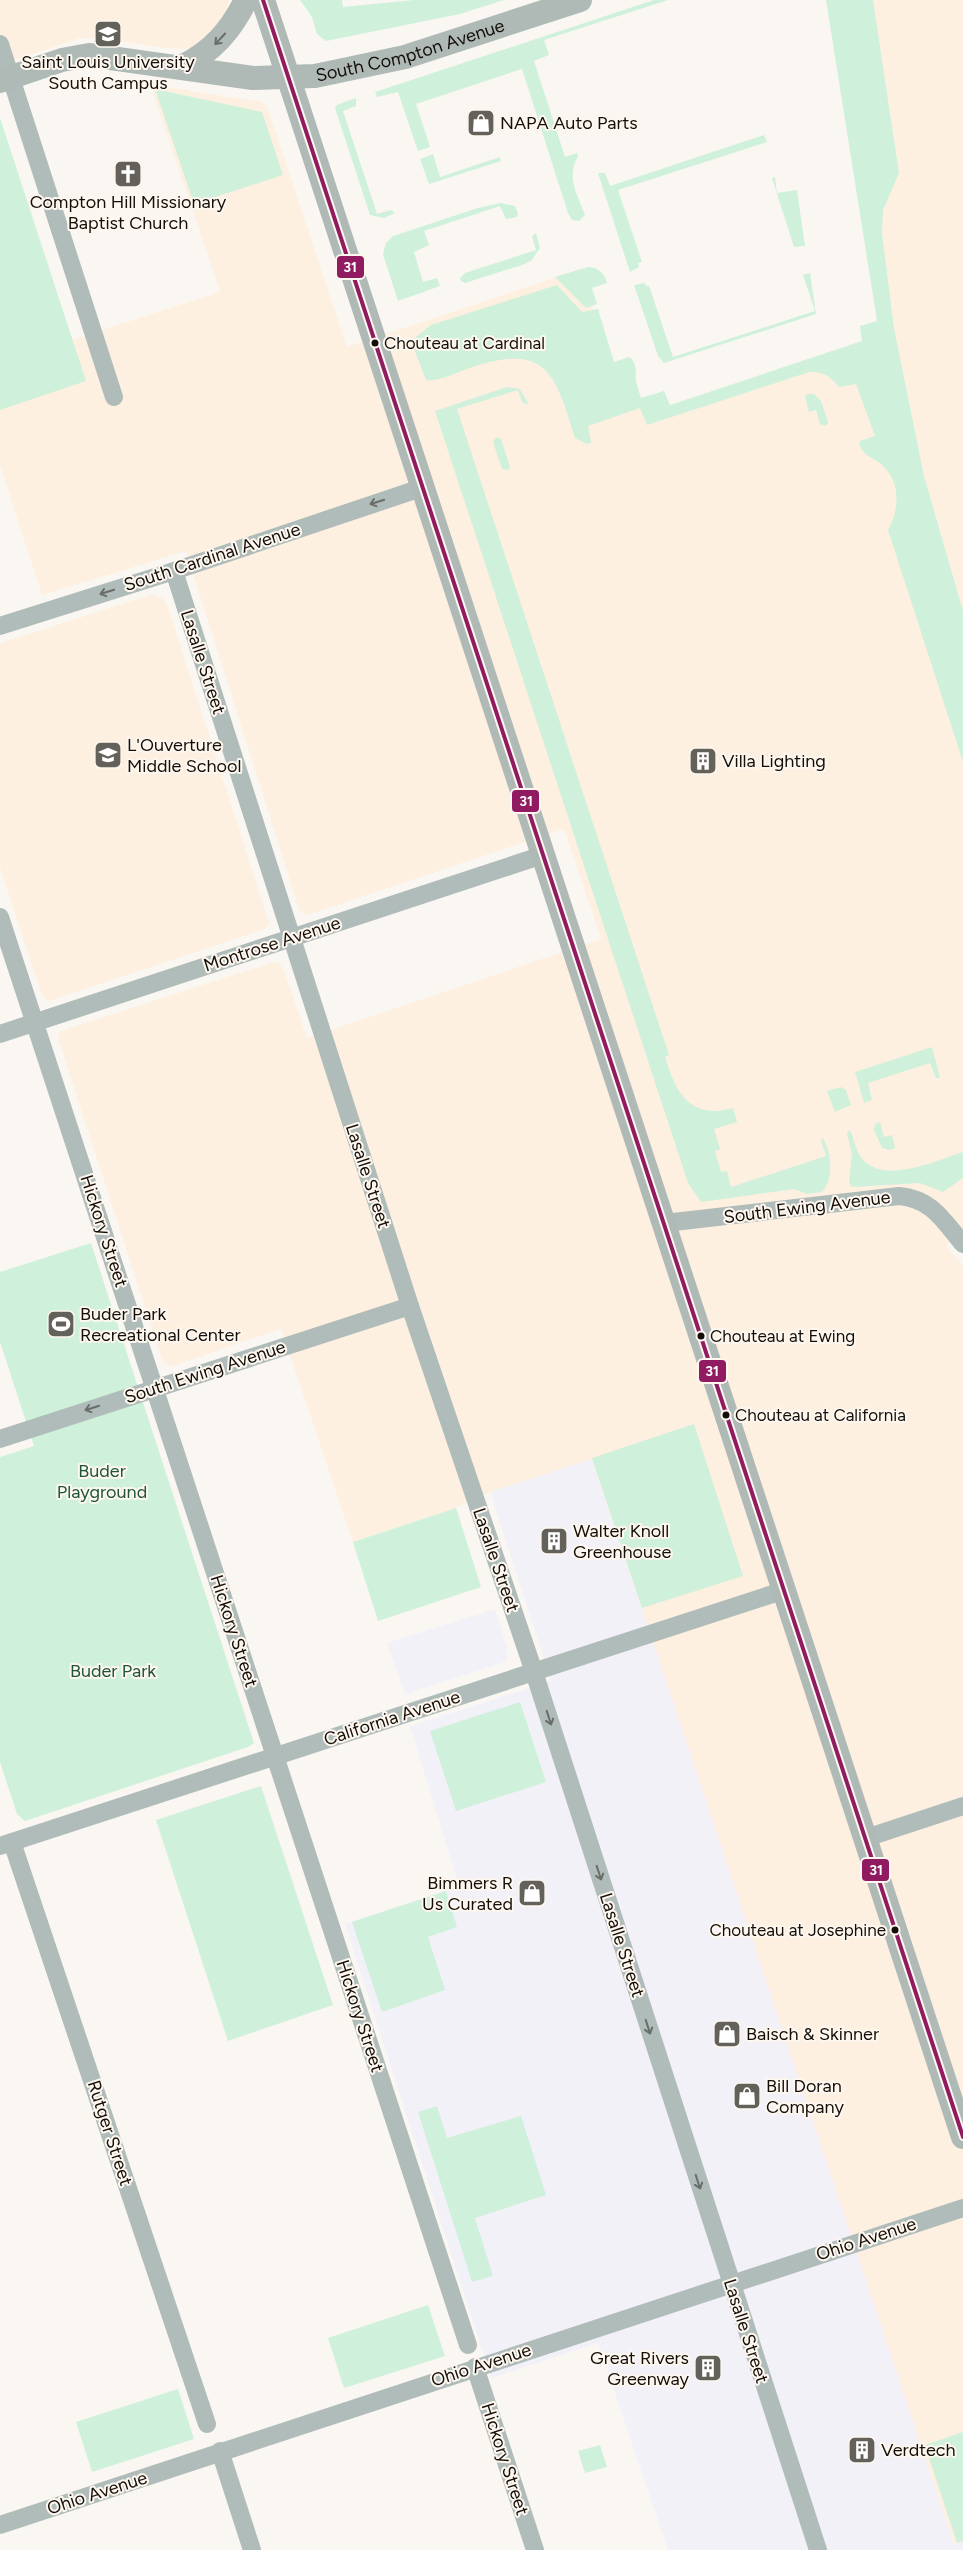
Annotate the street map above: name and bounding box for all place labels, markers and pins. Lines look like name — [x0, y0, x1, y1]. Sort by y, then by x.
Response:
school or university icon: Saint Louis University South Campus — [93, 19, 123, 49]
place label: Saint Louis University South Campus — [21, 51, 195, 94]
shop icon: NAPA Auto Parts — [466, 108, 496, 138]
place label: NAPA Auto Parts — [500, 112, 638, 134]
church icon: Compton Hill Missionary Baptist Church — [113, 159, 143, 189]
place label: Compton Hill Missionary Baptist Church — [30, 191, 227, 234]
place label: Chouteau at Cardinal — [384, 333, 545, 353]
marker: Chouteau at Cardinal — [370, 338, 380, 348]
place label: L'Ouverture Middle School — [127, 734, 241, 777]
school or university icon: L'Ouverture Middle School — [93, 740, 123, 770]
building icon: Villa Lighting — [688, 746, 718, 776]
place label: Villa Lighting — [722, 750, 826, 772]
place label: Buder Park Recreational Center — [80, 1303, 241, 1346]
sports icon: Buder Park Recreational Center — [46, 1309, 76, 1339]
place label: Chouteau at Ewing — [710, 1326, 855, 1346]
marker: Chouteau at Ewing — [696, 1331, 706, 1341]
place label: Chouteau at California — [735, 1405, 906, 1425]
marker: Chouteau at California — [721, 1410, 731, 1420]
place label: Walter Knoll Greenhouse — [573, 1520, 671, 1563]
building icon: Walter Knoll Greenhouse — [539, 1526, 569, 1556]
place label: Bimmers R Us Curated — [422, 1872, 513, 1915]
shop icon: Bimmers R Us Curated — [517, 1878, 547, 1908]
place label: Chouteau at Josephine — [710, 1920, 886, 1940]
marker: Chouteau at Josephine — [890, 1925, 900, 1935]
shop icon: Baisch & Skinner — [712, 2019, 742, 2049]
place label: Baisch & Skinner — [746, 2023, 879, 2045]
place label: Bill Doran Company — [766, 2075, 844, 2118]
shop icon: Bill Doran Company — [732, 2081, 762, 2111]
place label: Great Rivers Greenway — [590, 2347, 690, 2390]
building icon: Great Rivers Greenway — [693, 2353, 723, 2383]
building icon: Verdtech — [847, 2435, 877, 2465]
place label: Verdtech — [881, 2439, 956, 2461]

